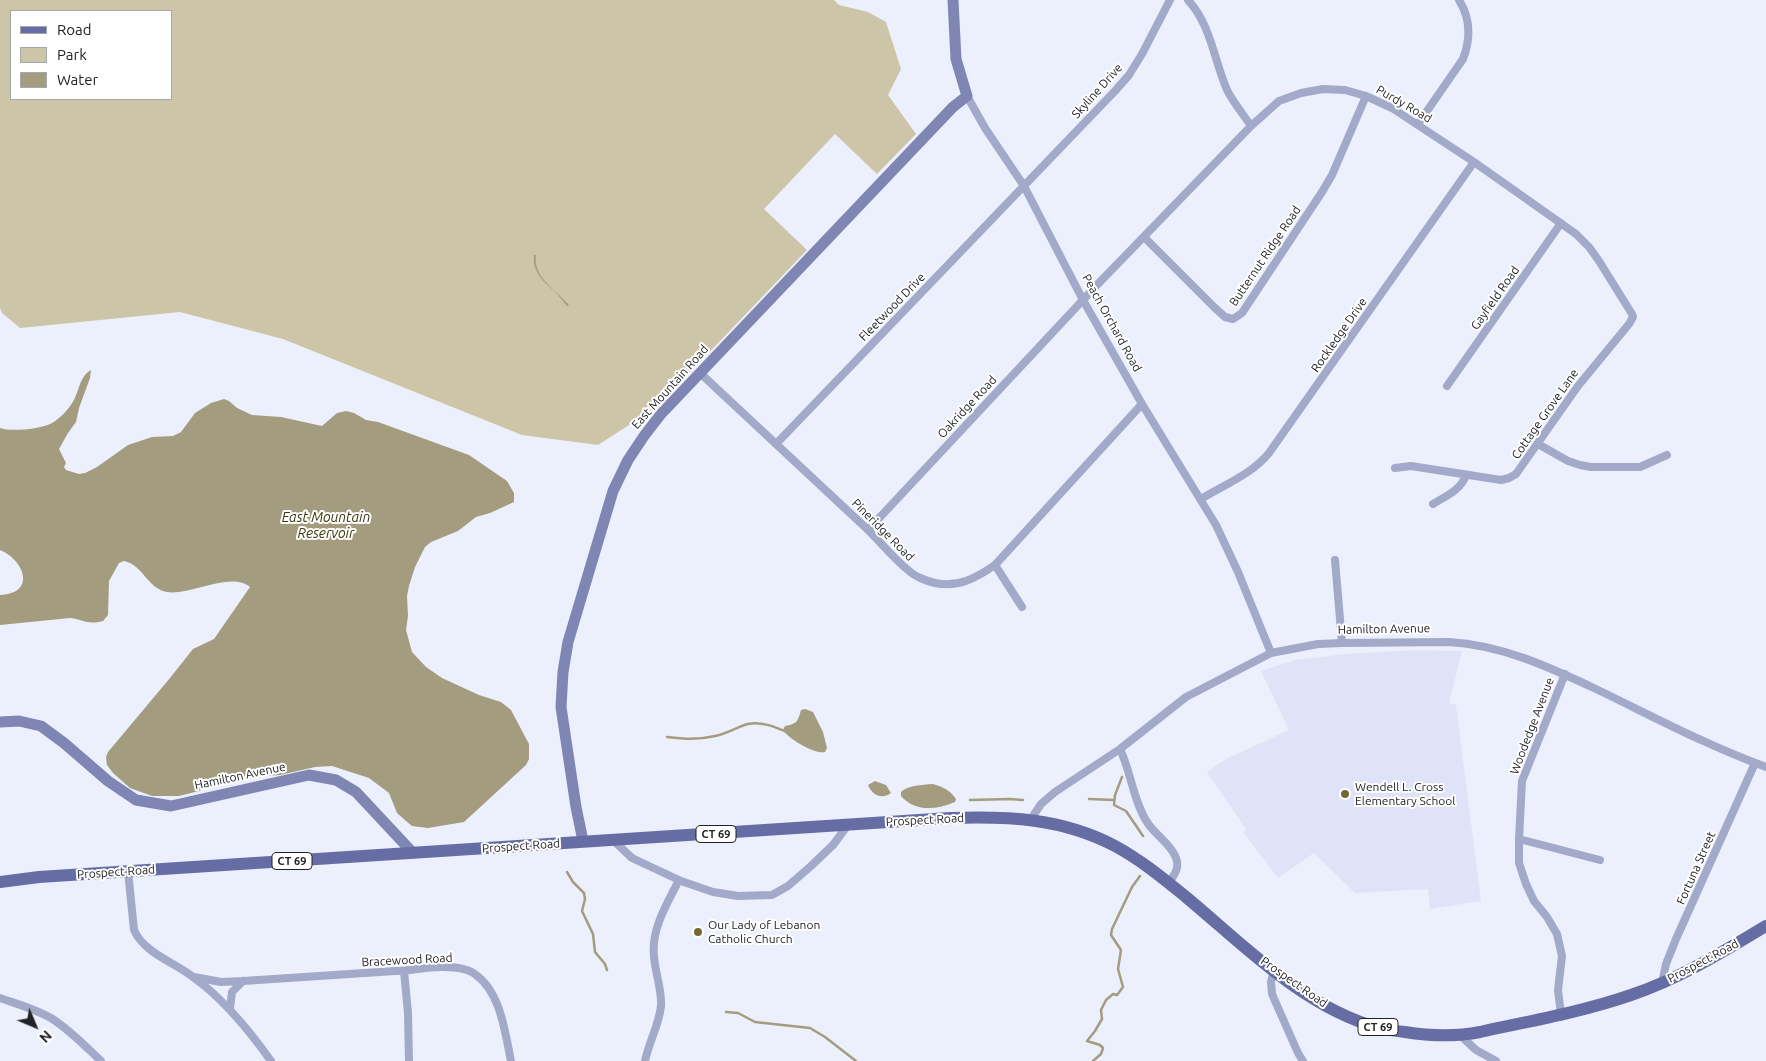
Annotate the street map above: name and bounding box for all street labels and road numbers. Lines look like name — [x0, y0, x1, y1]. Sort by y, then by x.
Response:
street label: Skyline Drive — [1069, 61, 1125, 121]
street label: Purdy Road — [1374, 82, 1434, 126]
street label: Butternut Ridge Road — [1226, 203, 1304, 309]
street label: Gayfield Road — [1468, 263, 1522, 333]
street label: Fleetwood Drive — [856, 270, 928, 344]
street label: Peach Orchard Road — [1079, 272, 1145, 374]
street label: Rockledge Drive — [1308, 295, 1370, 375]
street label: East Mountain Road — [629, 342, 711, 432]
street label: Cottage Grove Lane — [1509, 366, 1581, 462]
street label: Oakridge Road — [934, 373, 1000, 441]
street label: Pineridge Road — [849, 496, 917, 564]
street label: Hamilton Avenue — [1338, 621, 1430, 637]
street label: Woodedge Avenue — [1507, 676, 1557, 776]
street label: Hamilton Avenue — [193, 759, 287, 793]
street label: Prospect Road — [886, 811, 964, 829]
road number: CT 69 — [696, 826, 736, 842]
street label: Fortuna Street — [1673, 829, 1719, 907]
street label: Prospect Road — [481, 836, 561, 856]
road number: CT 69 — [272, 852, 312, 869]
street label: Prospect Road — [76, 862, 156, 882]
street label: Prospect Road — [1665, 936, 1741, 986]
street label: Bracewood Road — [361, 950, 453, 970]
street label: Prospect Road — [1258, 954, 1330, 1010]
road number: CT 69 — [1358, 1019, 1398, 1036]

